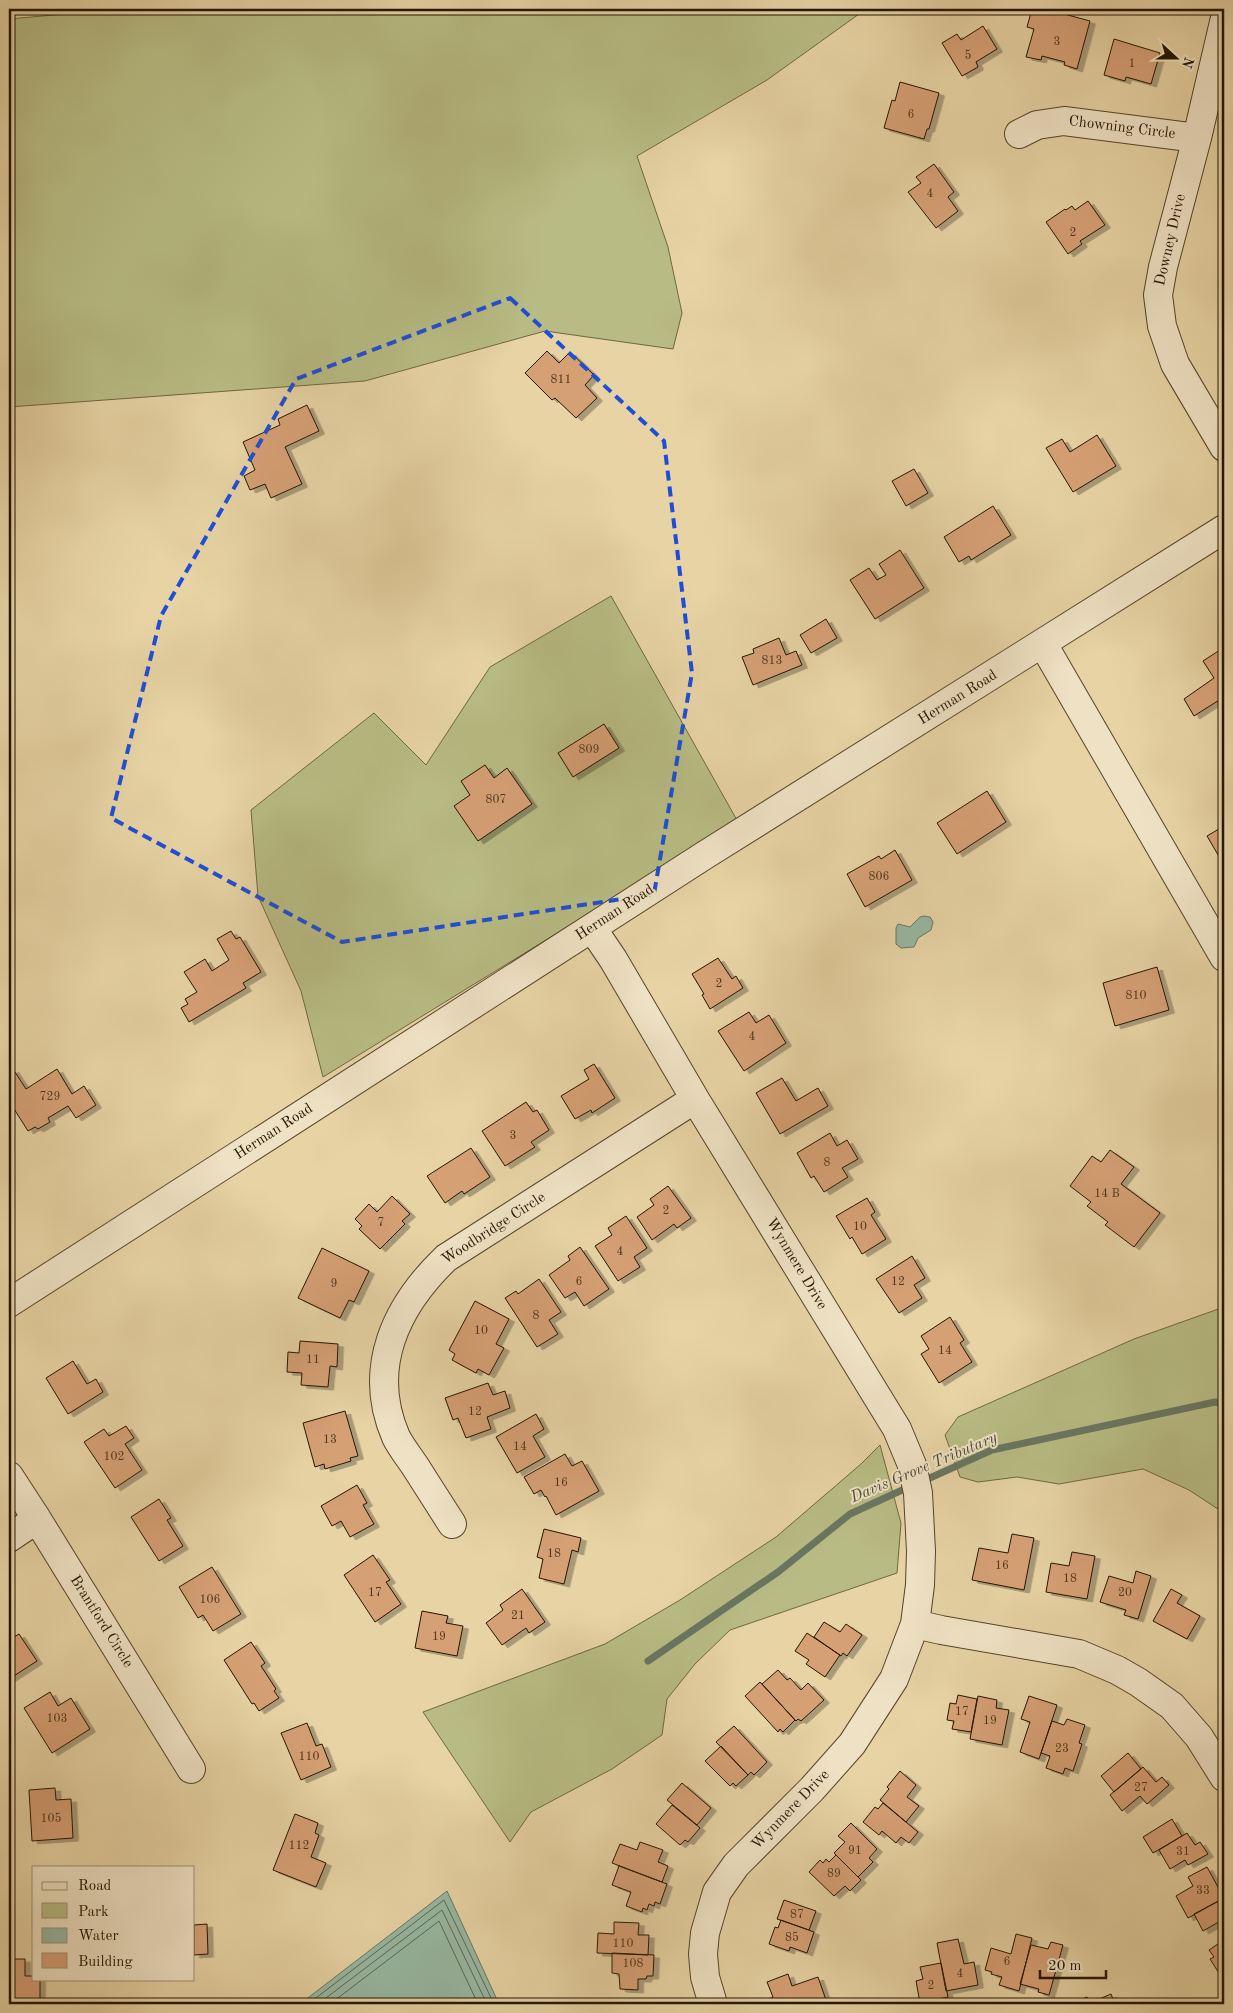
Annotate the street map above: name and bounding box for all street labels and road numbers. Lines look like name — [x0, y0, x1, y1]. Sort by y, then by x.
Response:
street label: Chowning Circle — [1068, 114, 1176, 142]
street label: Downey Drive — [1153, 193, 1189, 287]
street label: Herman Road — [916, 668, 1000, 728]
street label: Herman Road — [573, 882, 657, 944]
street label: Herman Road — [232, 1101, 316, 1163]
street label: Woodbridge Circle — [440, 1190, 548, 1268]
street label: Wynmere Drive — [763, 1215, 829, 1313]
street label: Brantford Circle — [67, 1573, 135, 1671]
street label: Wynmere Drive — [749, 1767, 833, 1853]

